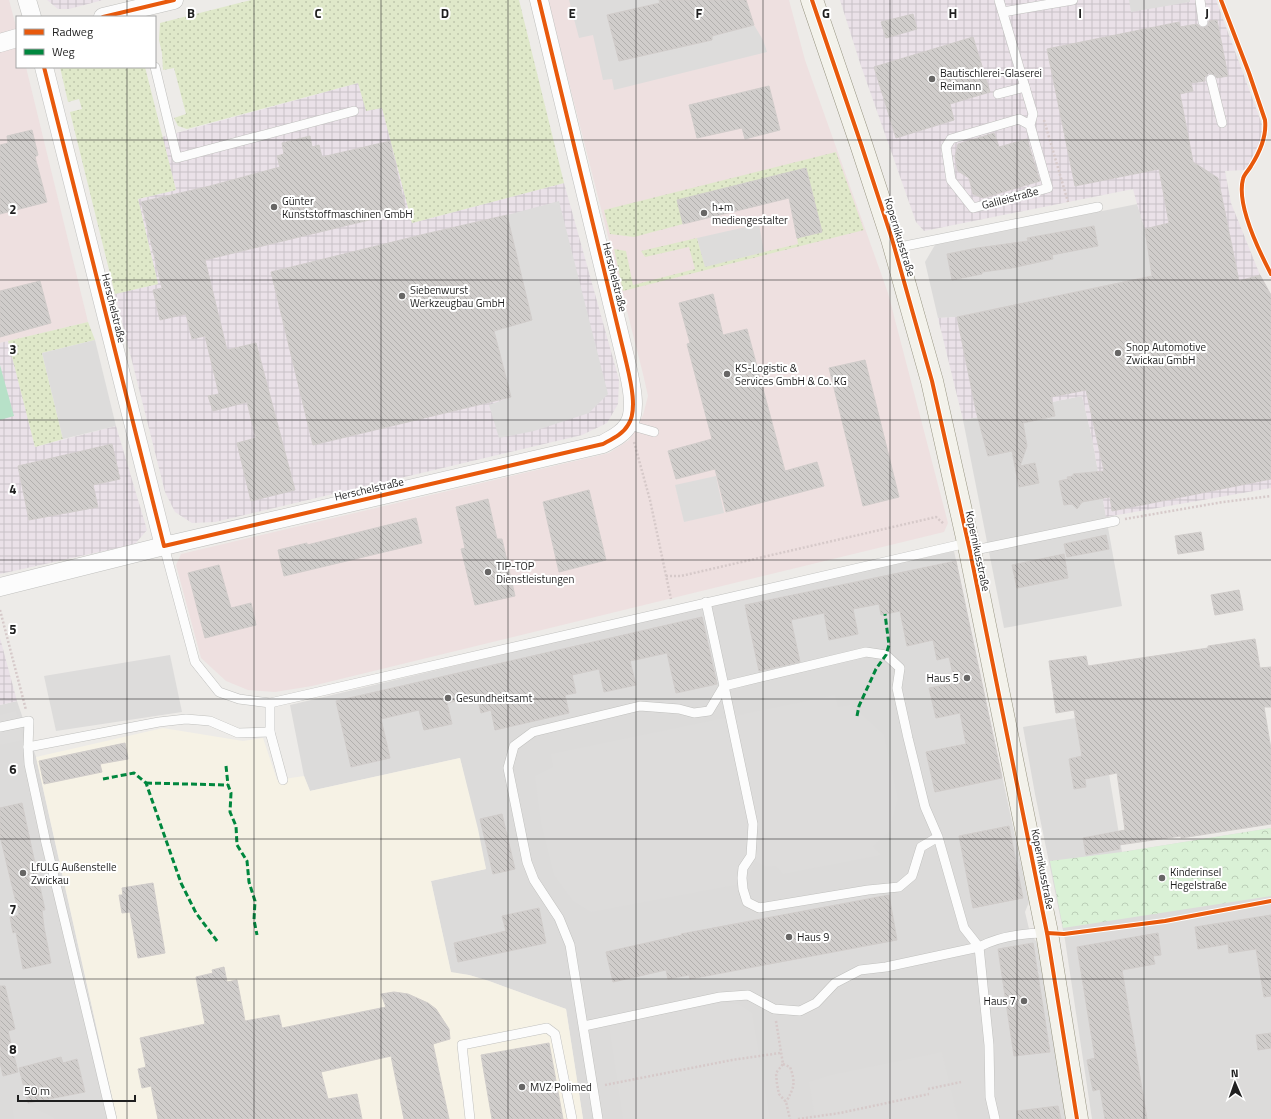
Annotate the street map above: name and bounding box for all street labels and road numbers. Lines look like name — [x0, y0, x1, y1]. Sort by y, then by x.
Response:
street label: Galileistraße — [980, 183, 1040, 213]
street label: Kopernikusstraße — [880, 196, 920, 279]
street label: Herschelstraße — [599, 241, 631, 314]
street label: Herschelstraße — [98, 272, 130, 345]
street label: Herschelstraße — [333, 473, 406, 505]
street label: Kopernikusstraße — [962, 509, 994, 593]
street label: Kopernikusstraße — [1027, 827, 1059, 911]

